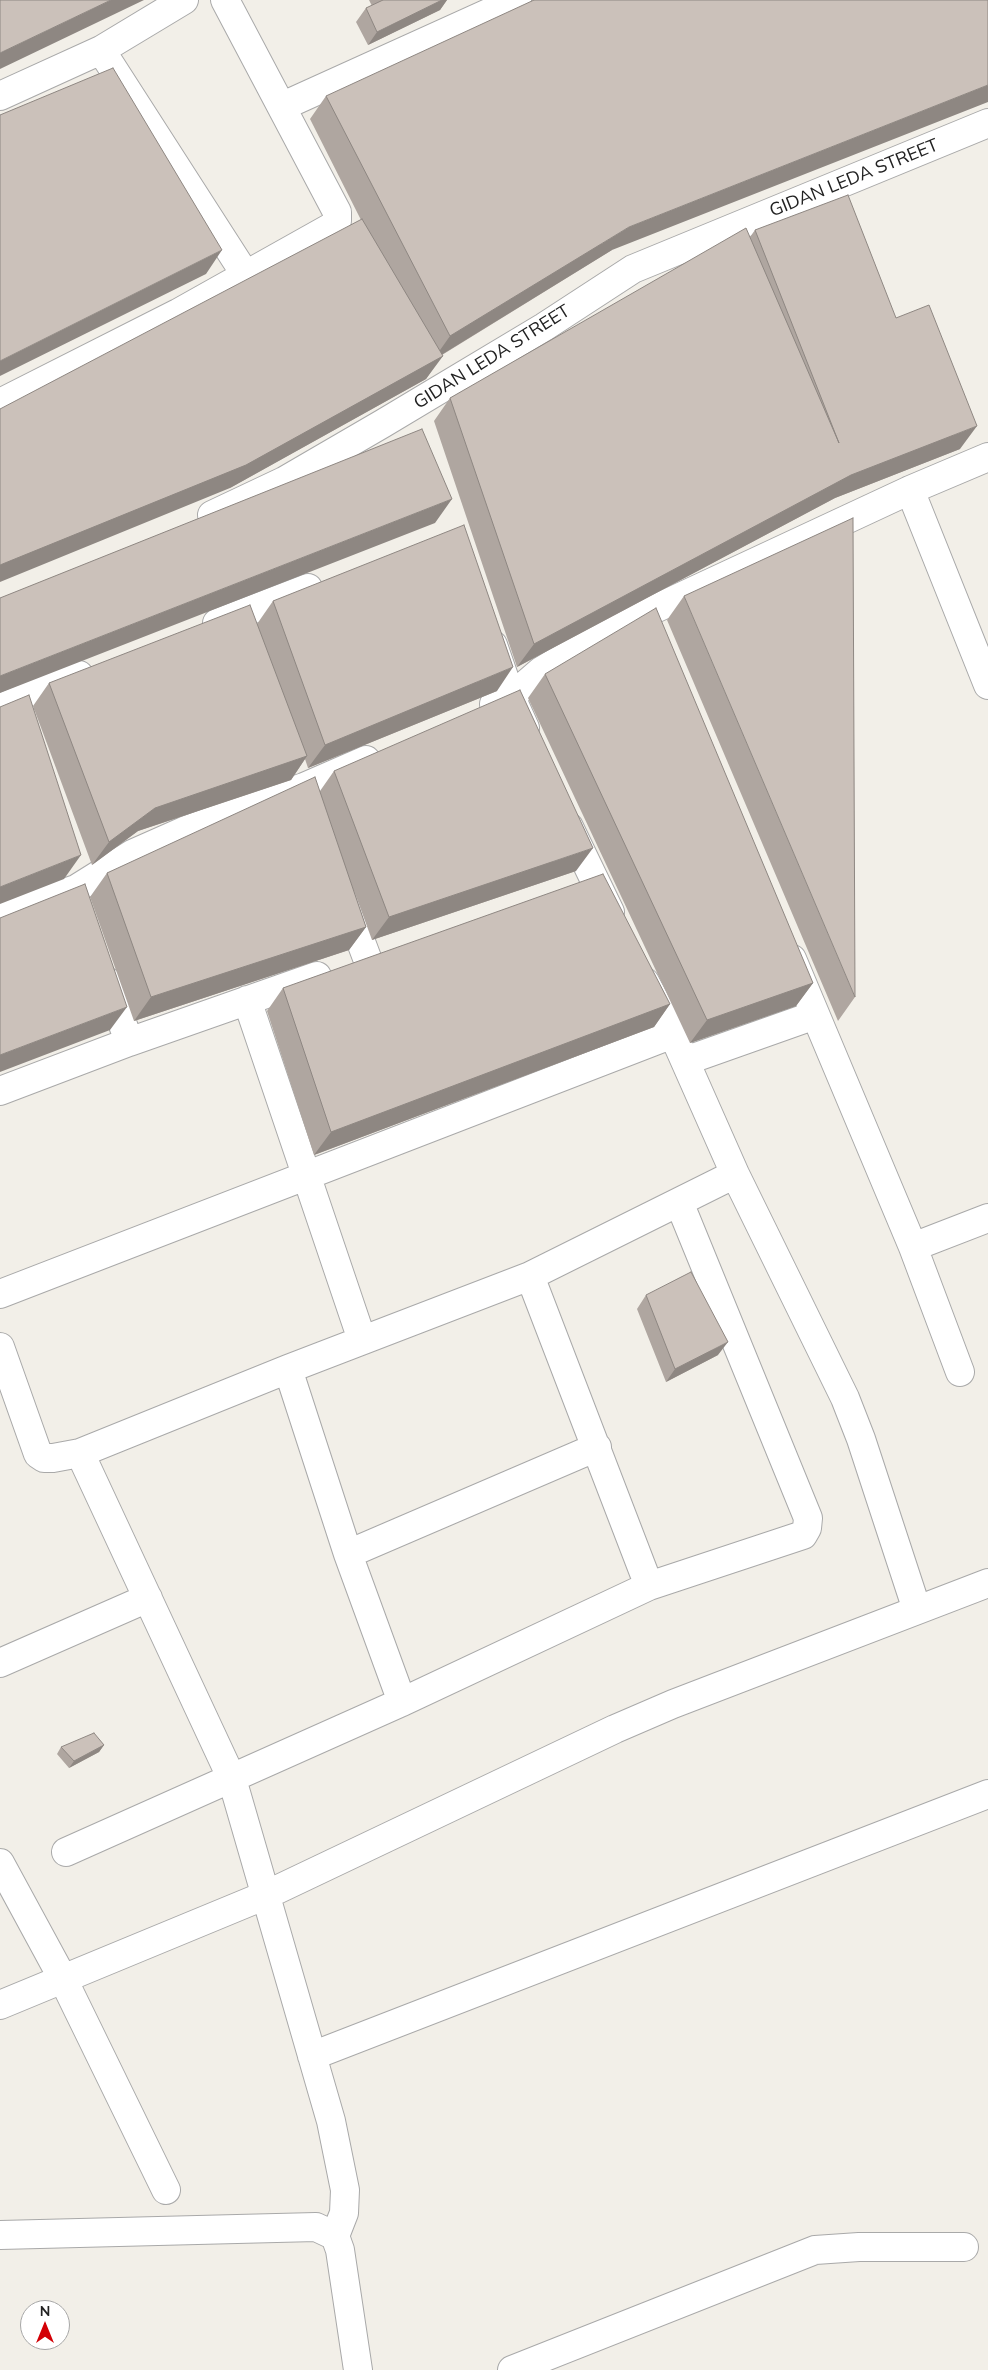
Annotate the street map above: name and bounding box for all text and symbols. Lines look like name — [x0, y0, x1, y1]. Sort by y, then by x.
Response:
street label: GIDAN LEDA STREET — [766, 134, 942, 222]
street label: GIDAN LEDA STREET — [410, 300, 574, 414]
north arrow — [20, 2300, 70, 2350]
text: N — [40, 2302, 50, 2320]

